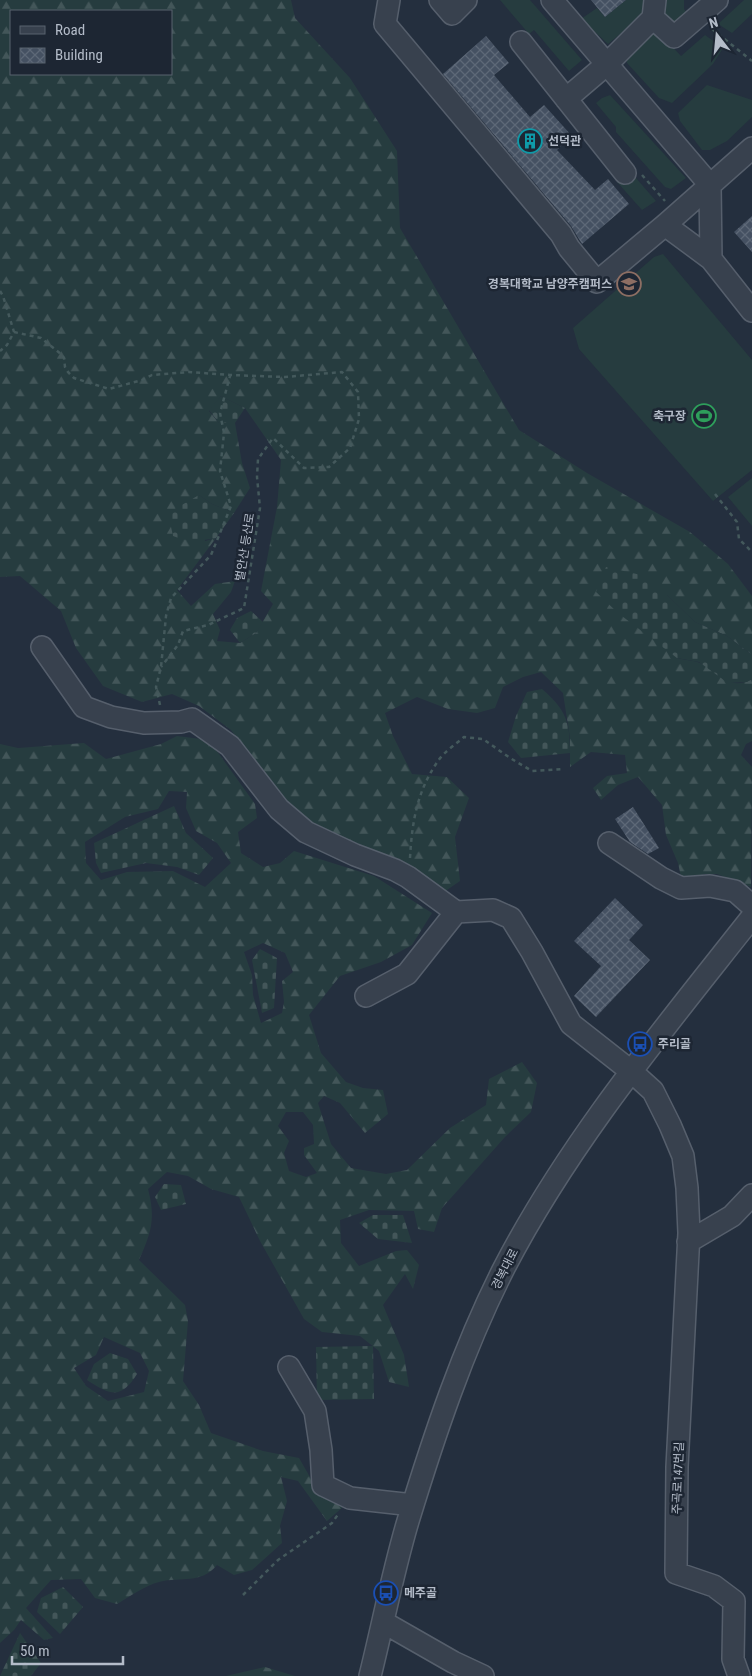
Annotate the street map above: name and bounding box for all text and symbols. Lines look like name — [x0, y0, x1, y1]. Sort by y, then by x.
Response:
legend — [10, 10, 172, 75]
north arrow — [692, 10, 742, 60]
text: N — [707, 14, 720, 31]
text: Road — [55, 21, 85, 39]
text: Building — [55, 46, 103, 64]
building icon: 선덕관 — [517, 128, 543, 154]
place label: 선덕관 — [548, 134, 581, 148]
school or university icon: 경복대학교 남양주캠퍼스 — [616, 271, 642, 297]
place label: 경복대학교 남양주캠퍼스 — [488, 277, 612, 291]
sports icon: 축구장 — [691, 403, 717, 429]
place label: 축구장 — [653, 409, 686, 423]
street label: 벌안산 등산로 — [233, 512, 257, 582]
bus stop icon: 주리골 — [627, 1031, 653, 1057]
place label: 주리골 — [658, 1037, 691, 1051]
street label: 경복대로 — [489, 1246, 521, 1292]
street label: 주곡로147번길 — [670, 1441, 686, 1515]
bus stop icon: 메주골 — [373, 1580, 399, 1606]
place label: 메주골 — [404, 1586, 437, 1600]
scale bar — [12, 1634, 124, 1666]
text: 50 m — [20, 1642, 50, 1660]

